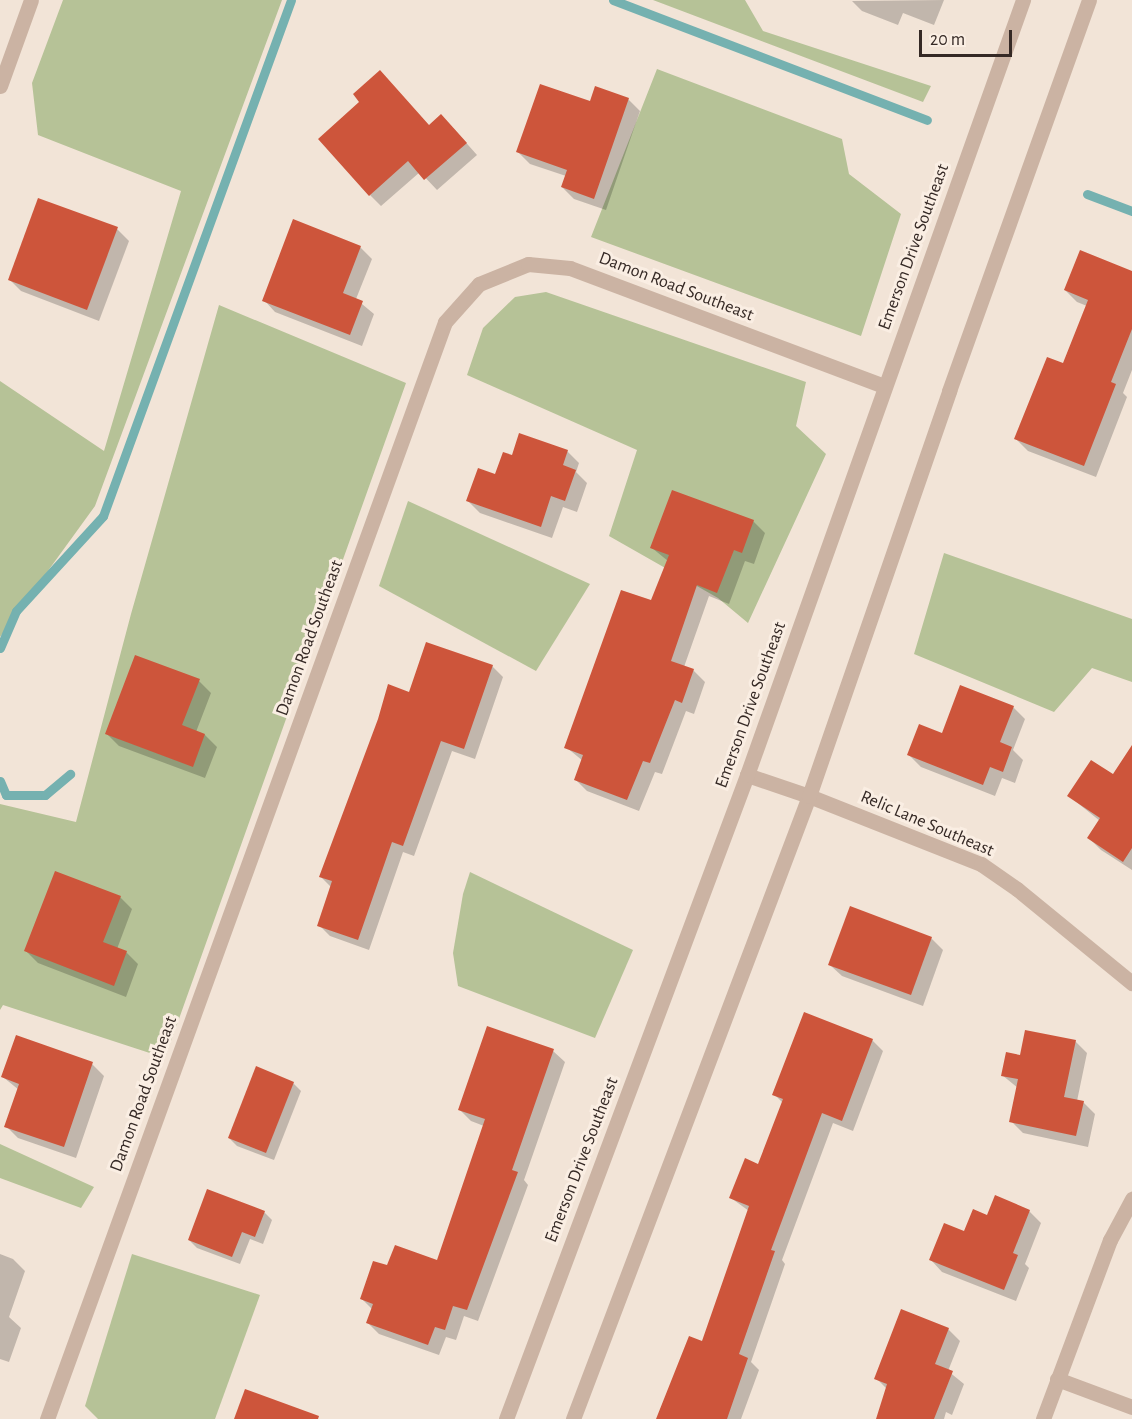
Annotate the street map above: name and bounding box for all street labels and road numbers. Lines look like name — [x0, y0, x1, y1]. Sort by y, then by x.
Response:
street label: Emerson Drive Southeast — [874, 161, 954, 333]
street label: Damon Road Southeast — [596, 248, 756, 326]
street label: Damon Road Southeast — [272, 557, 348, 719]
street label: Emerson Drive Southeast — [711, 619, 791, 791]
street label: Relic Lane Southeast — [857, 786, 997, 862]
street label: Damon Road Southeast — [106, 1013, 182, 1175]
street label: Emerson Drive Southeast — [541, 1074, 623, 1246]

